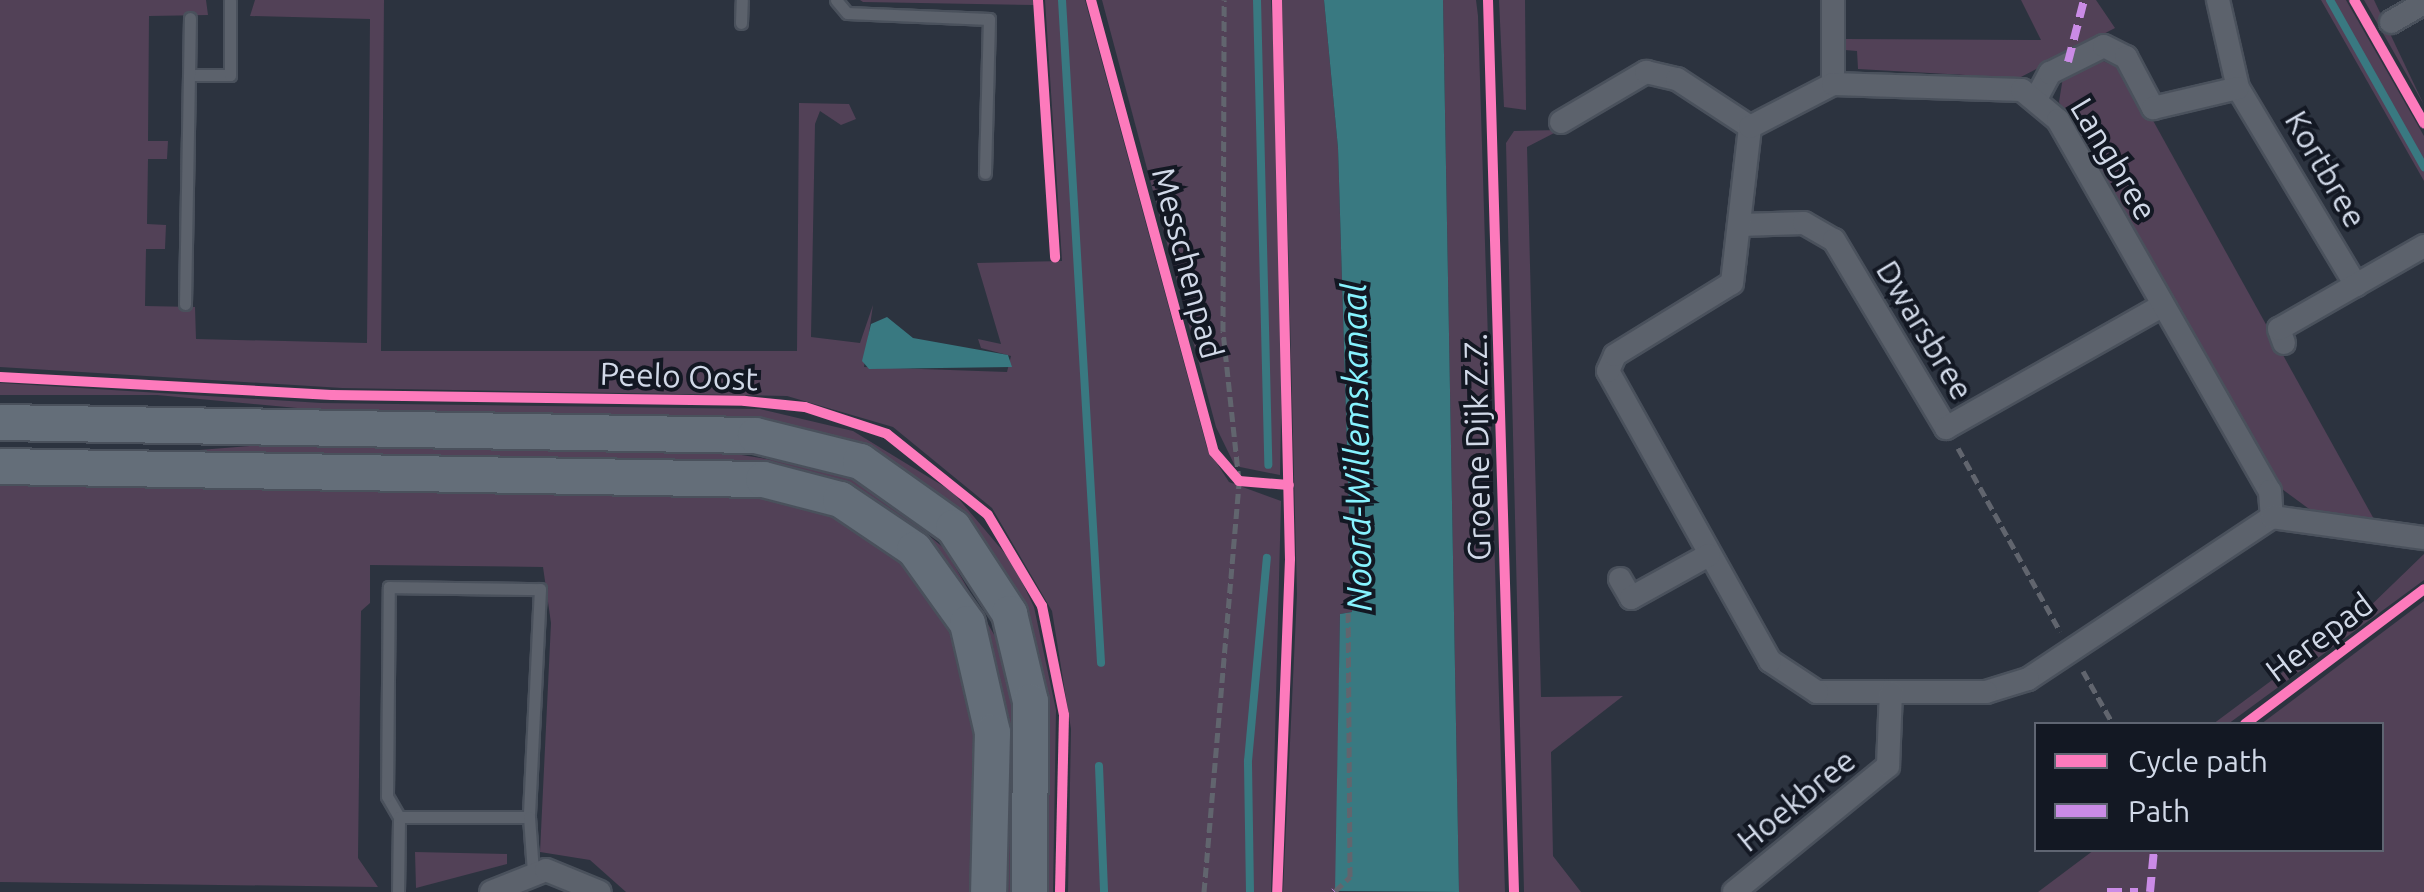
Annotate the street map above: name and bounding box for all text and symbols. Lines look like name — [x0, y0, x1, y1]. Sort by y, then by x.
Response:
street label: Langbree — [2063, 91, 2165, 227]
street label: Kortbree — [2277, 104, 2375, 234]
street label: Messchenpad — [1144, 163, 1232, 363]
street label: Dwarsbree — [1868, 253, 1982, 407]
water label: Noord-Willemskanaal — [1332, 282, 1380, 612]
street label: Groene Dijk Z.Z. — [1456, 333, 1498, 561]
street label: Peelo Oost — [599, 354, 759, 398]
street label: Herepad — [2258, 584, 2380, 690]
legend — [2034, 722, 2384, 852]
street label: Hoekbree — [1729, 741, 1863, 859]
text: Cycle path — [2128, 744, 2268, 778]
text: Path — [2128, 794, 2190, 828]

